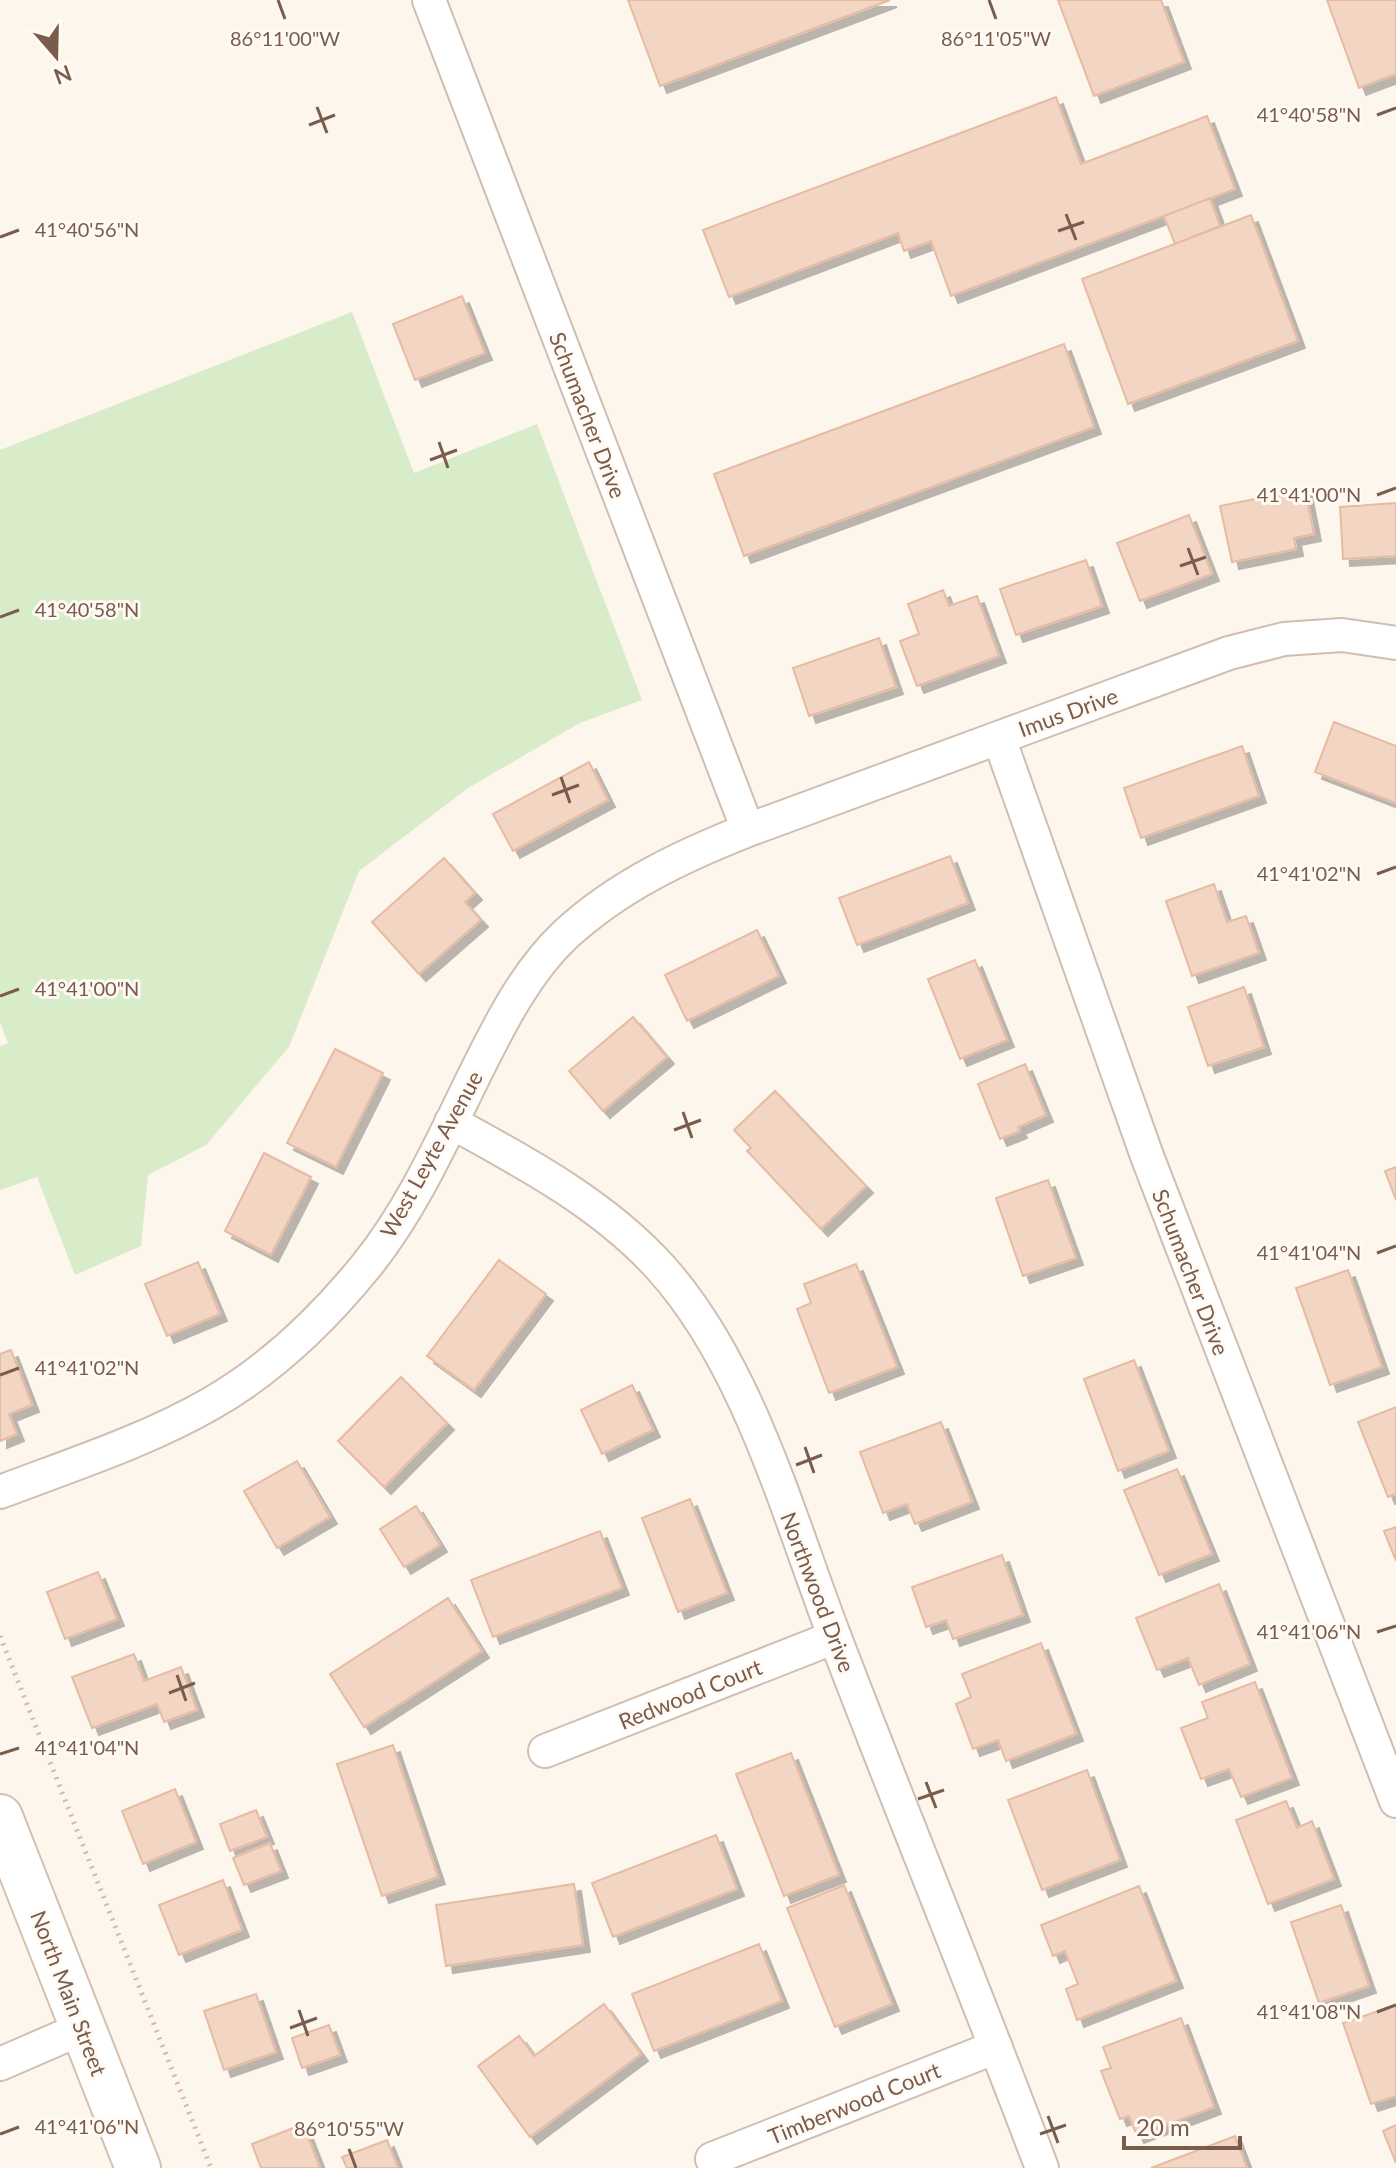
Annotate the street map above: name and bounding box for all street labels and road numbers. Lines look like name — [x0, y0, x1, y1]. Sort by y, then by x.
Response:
street label: Schumacher Drive — [544, 328, 632, 502]
street label: Imus Drive — [1015, 682, 1121, 742]
street label: West Leyte Avenue — [374, 1066, 488, 1242]
street label: Schumacher Drive — [1147, 1185, 1235, 1359]
street label: Northwood Drive — [775, 1508, 861, 1676]
street label: Redwood Court — [614, 1653, 766, 1735]
street label: North Main Street — [25, 1907, 113, 2080]
street label: Timberwood Court — [764, 2056, 944, 2150]

